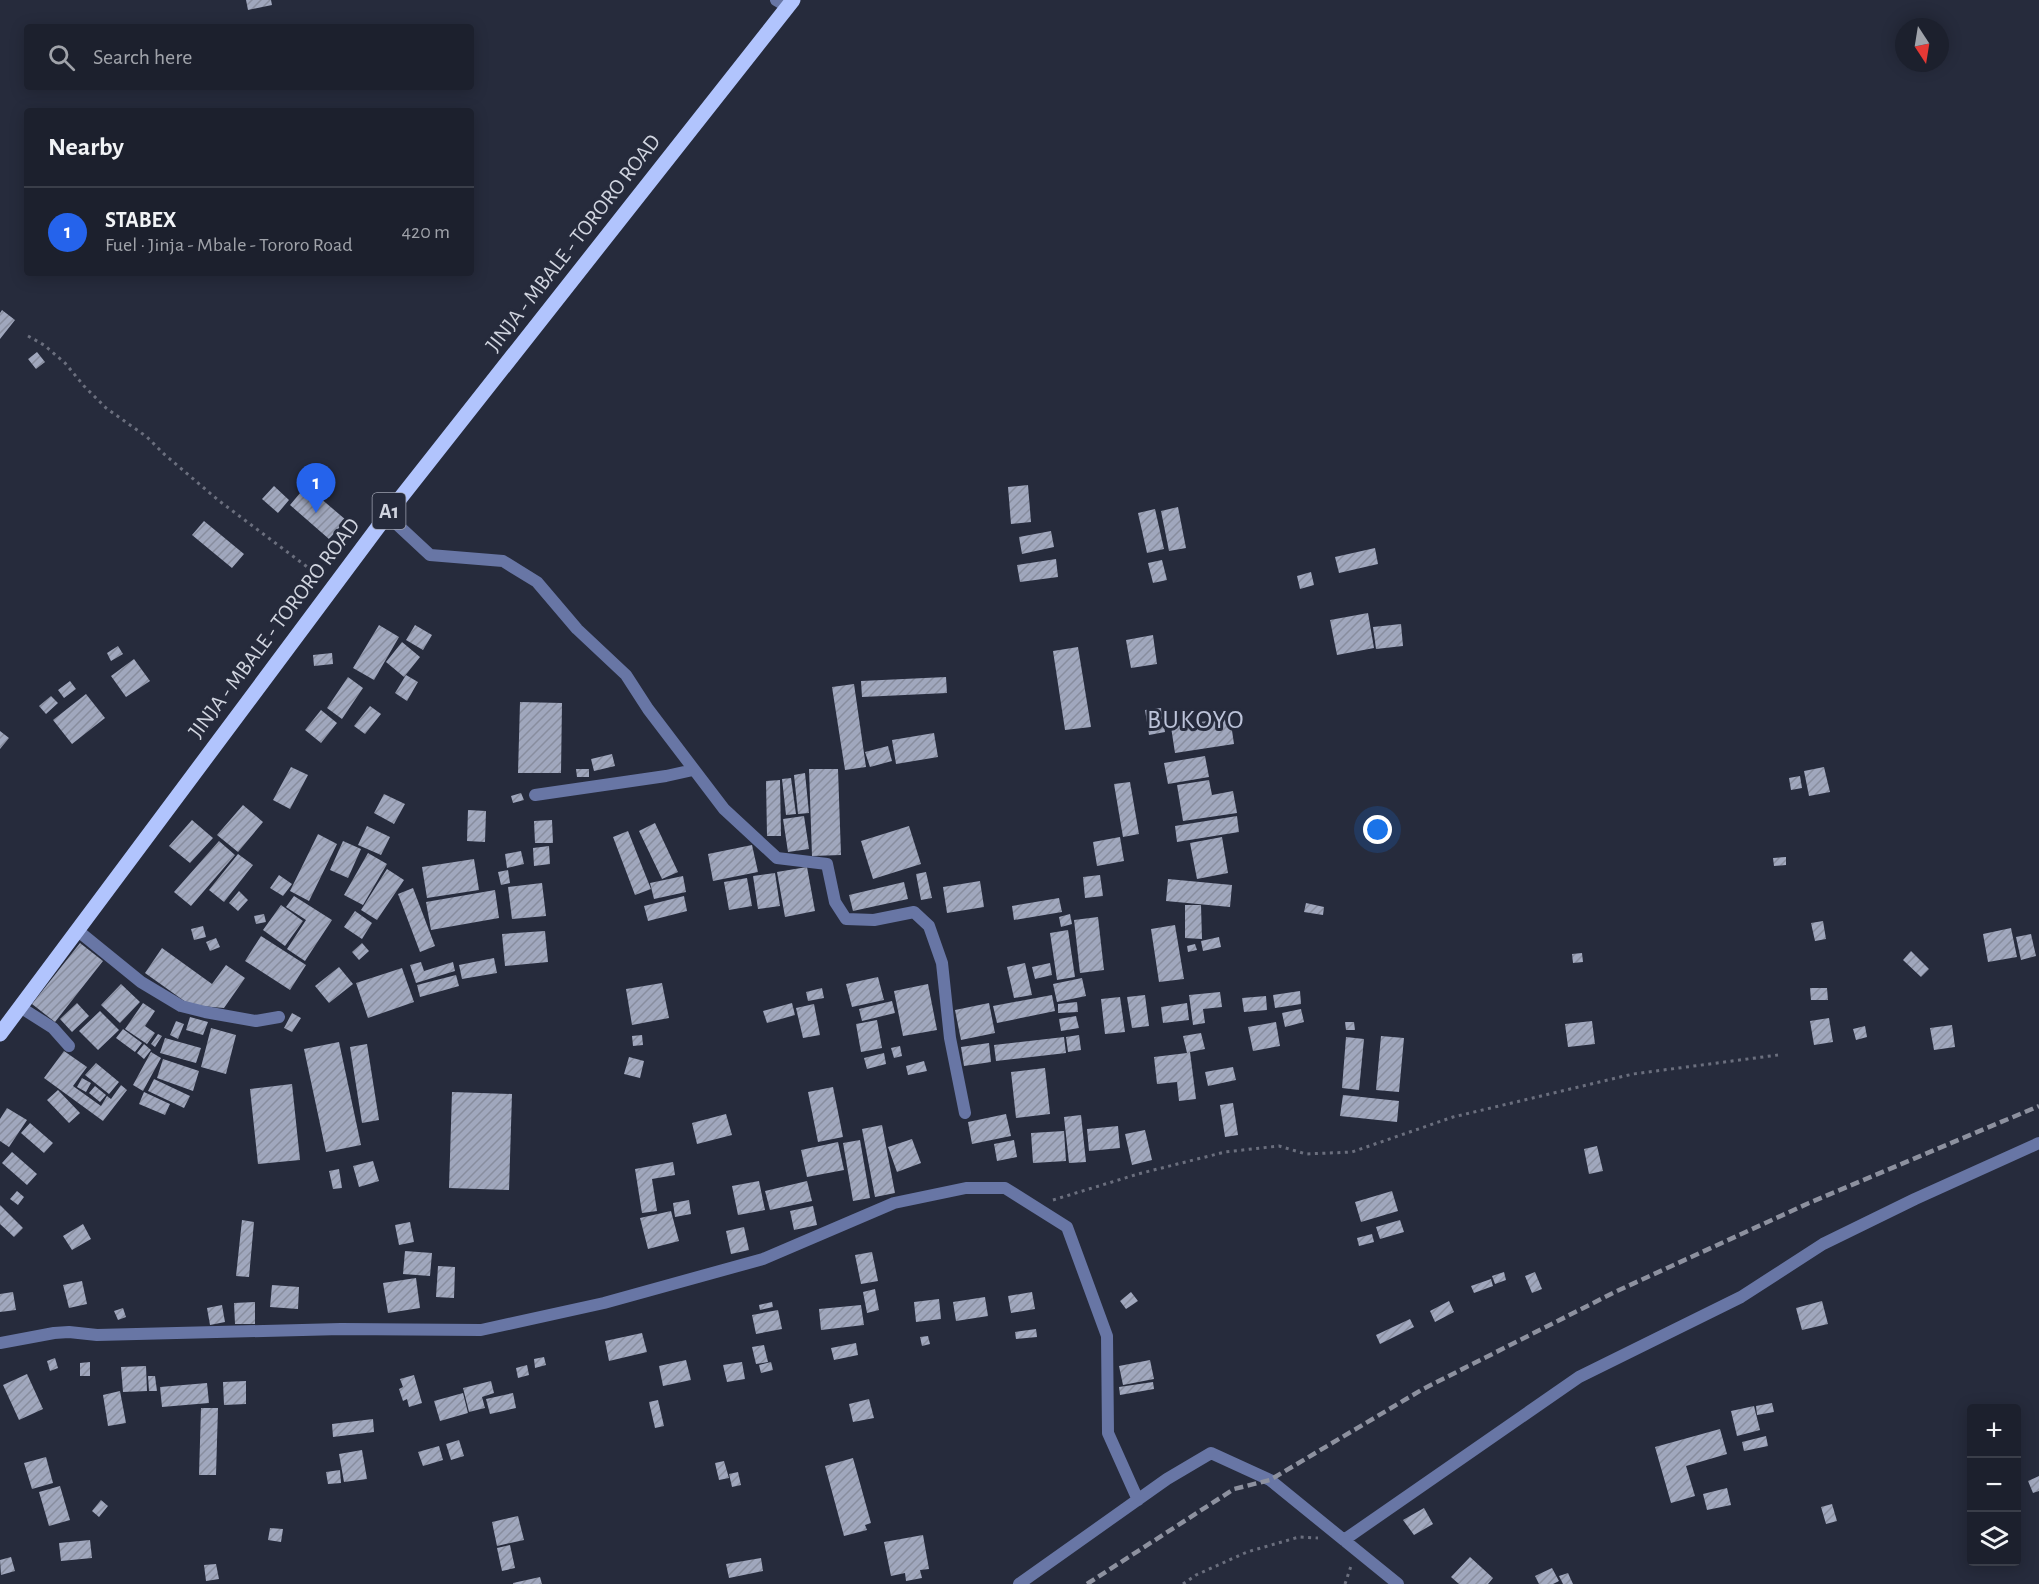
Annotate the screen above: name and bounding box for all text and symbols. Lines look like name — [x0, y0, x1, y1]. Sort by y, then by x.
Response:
north arrow — [1895, 18, 1949, 72]
search box — [24, 24, 474, 90]
icon: search — [45, 41, 78, 74]
text: Search here — [93, 46, 192, 68]
street label: JINJA - MBALE - TORORO ROAD — [482, 130, 664, 356]
text: Nearby — [48, 134, 124, 160]
text: STABEX — [105, 209, 176, 231]
text: 1 — [64, 222, 71, 242]
text: 420 m — [401, 222, 450, 242]
text: Fuel · Jinja - Mbale - Tororo Road — [105, 235, 353, 255]
pin: 1 — [296, 464, 336, 513]
road number: A1 — [372, 493, 406, 529]
street label: JINJA - MBALE - TORORO ROAD — [184, 514, 364, 742]
district label: BUKOYO — [1147, 707, 1245, 733]
your location — [1363, 815, 1392, 844]
map controls — [1967, 1404, 2021, 1566]
button: + — [1967, 1404, 2021, 1458]
button: − — [1967, 1458, 2021, 1512]
button: layers — [1967, 1512, 2021, 1566]

